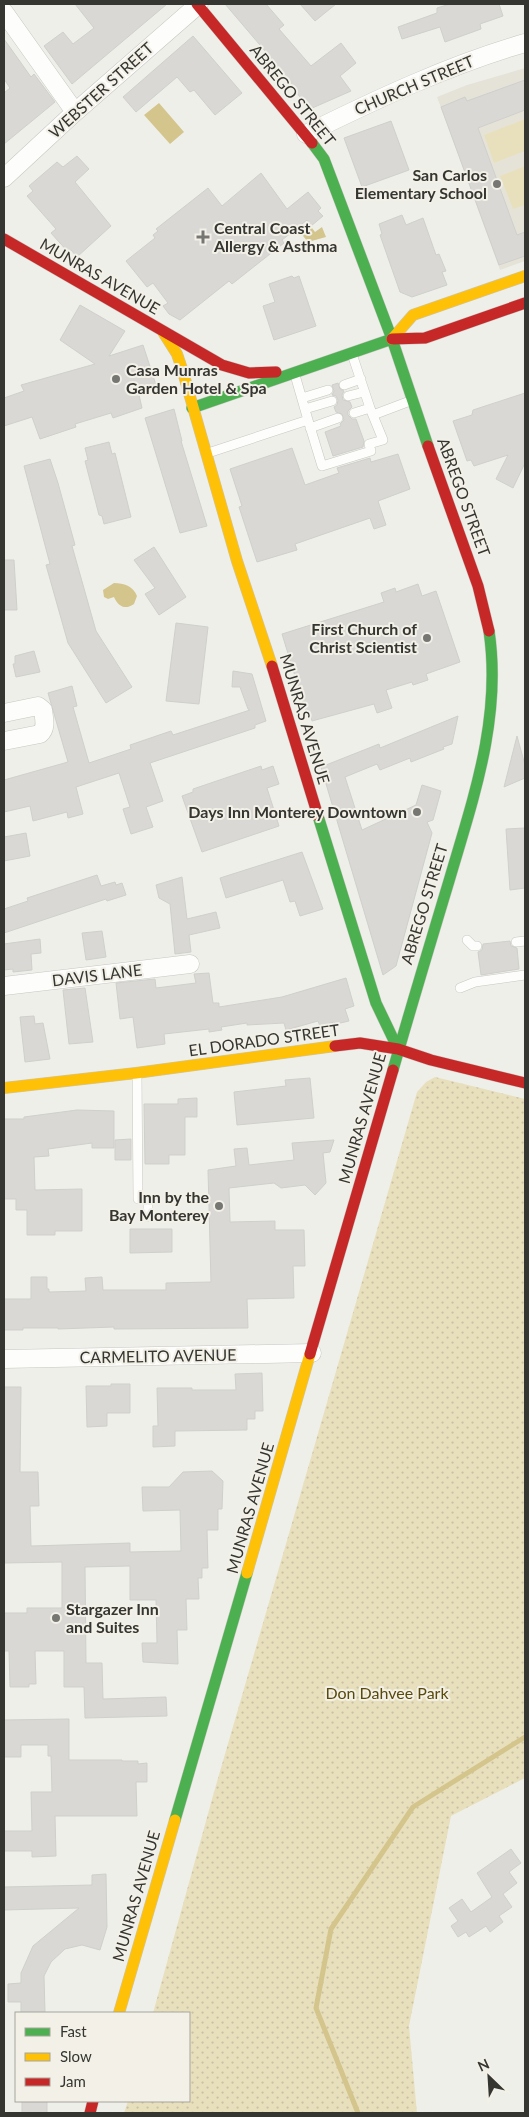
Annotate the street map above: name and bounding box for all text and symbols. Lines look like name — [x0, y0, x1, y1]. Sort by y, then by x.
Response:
street label: WEBSTER STREET — [45, 37, 157, 141]
street label: ABREGO STREET — [247, 40, 340, 150]
street label: CHURCH STREET — [351, 51, 477, 118]
place label: San Carlos Elementary School — [355, 165, 487, 202]
marker: San Carlos Elementary School — [491, 178, 503, 190]
place label: Central Coast Allergy & Asthma — [213, 218, 337, 255]
marker: Central Coast Allergy & Asthma — [196, 230, 210, 244]
street label: MUNRAS AVENUE — [37, 234, 164, 318]
place label: Casa Munras Garden Hotel & Spa — [126, 360, 267, 397]
marker: Casa Munras Garden Hotel & Spa — [110, 373, 122, 385]
street label: ABREGO STREET — [434, 435, 495, 559]
place label: First Church of Christ Scientist — [309, 619, 417, 656]
marker: First Church of Christ Scientist — [421, 632, 433, 644]
street label: MUNRAS AVENUE — [277, 651, 334, 786]
place label: Days Inn Monterey Downtown — [188, 802, 407, 821]
marker: Days Inn Monterey Downtown — [411, 806, 423, 818]
street label: ABREGO STREET — [396, 841, 451, 966]
street label: DAVIS LANE — [51, 960, 143, 989]
street label: EL DORADO STREET — [187, 1019, 341, 1059]
street label: MUNRAS AVENUE — [334, 1050, 389, 1185]
place label: Inn by the Bay Monterey — [109, 1187, 210, 1224]
marker: Inn by the Bay Monterey — [213, 1200, 225, 1212]
street label: CARMELITO AVENUE — [79, 1345, 237, 1366]
street label: MUNRAS AVENUE — [222, 1440, 277, 1575]
place label: Stargazer Inn and Suites — [66, 1599, 159, 1636]
marker: Stargazer Inn and Suites — [50, 1612, 62, 1624]
park label: Don Dahvee Park — [325, 1683, 449, 1702]
street label: MUNRAS AVENUE — [108, 1828, 163, 1963]
legend — [15, 2012, 190, 2102]
text: Fast — [60, 2022, 87, 2040]
text: Slow — [60, 2047, 92, 2065]
north arrow — [464, 2052, 514, 2102]
text: N — [475, 2055, 492, 2075]
text: Jam — [60, 2072, 86, 2090]

